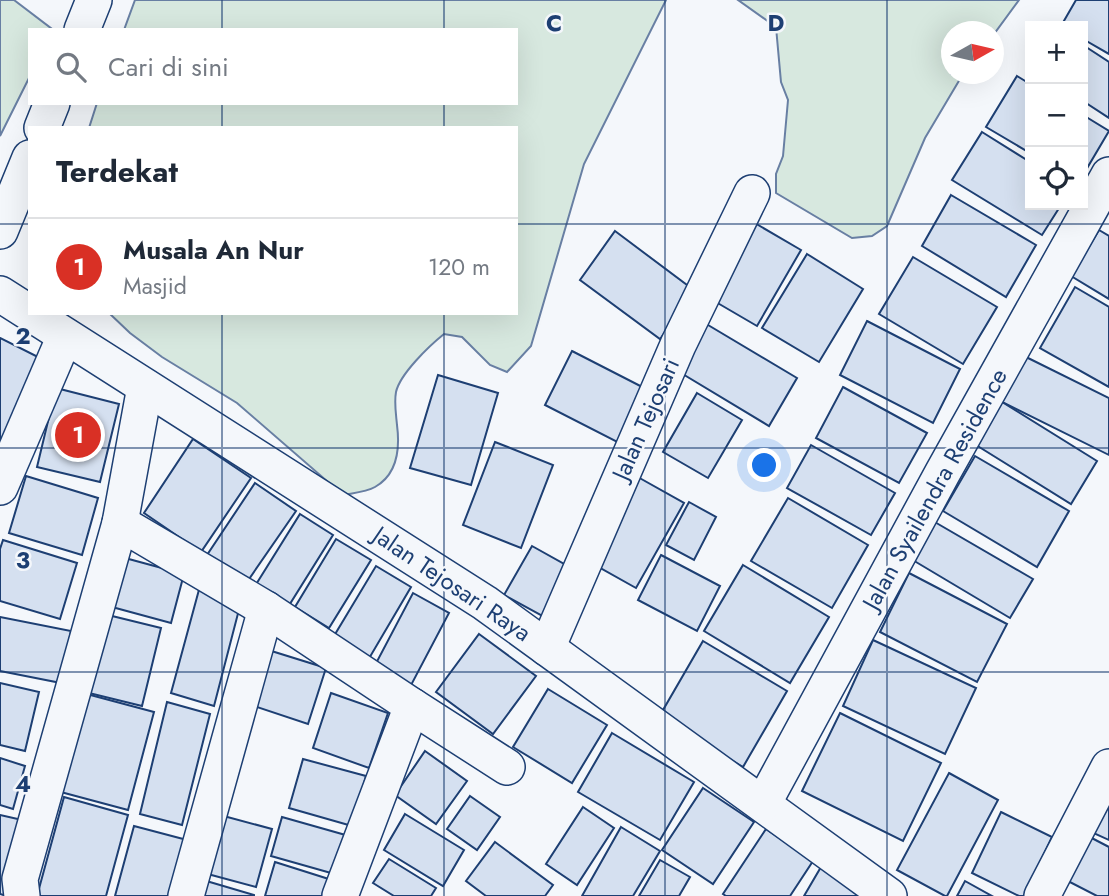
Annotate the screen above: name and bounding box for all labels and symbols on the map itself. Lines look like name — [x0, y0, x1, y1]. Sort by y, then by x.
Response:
text: C — [546, 6, 562, 40]
text: D — [768, 6, 785, 40]
north arrow — [941, 21, 1004, 84]
text: 2 — [15, 319, 31, 353]
street label: Jalan Tejosari — [602, 352, 688, 488]
street label: Jalan Syailendra Residence — [852, 362, 1016, 618]
pin: 1 — [55, 409, 101, 461]
your location — [747, 448, 781, 482]
street label: Jalan Tejosari Raya — [364, 516, 538, 650]
text: 3 — [16, 543, 30, 577]
text: 4 — [15, 767, 31, 801]

